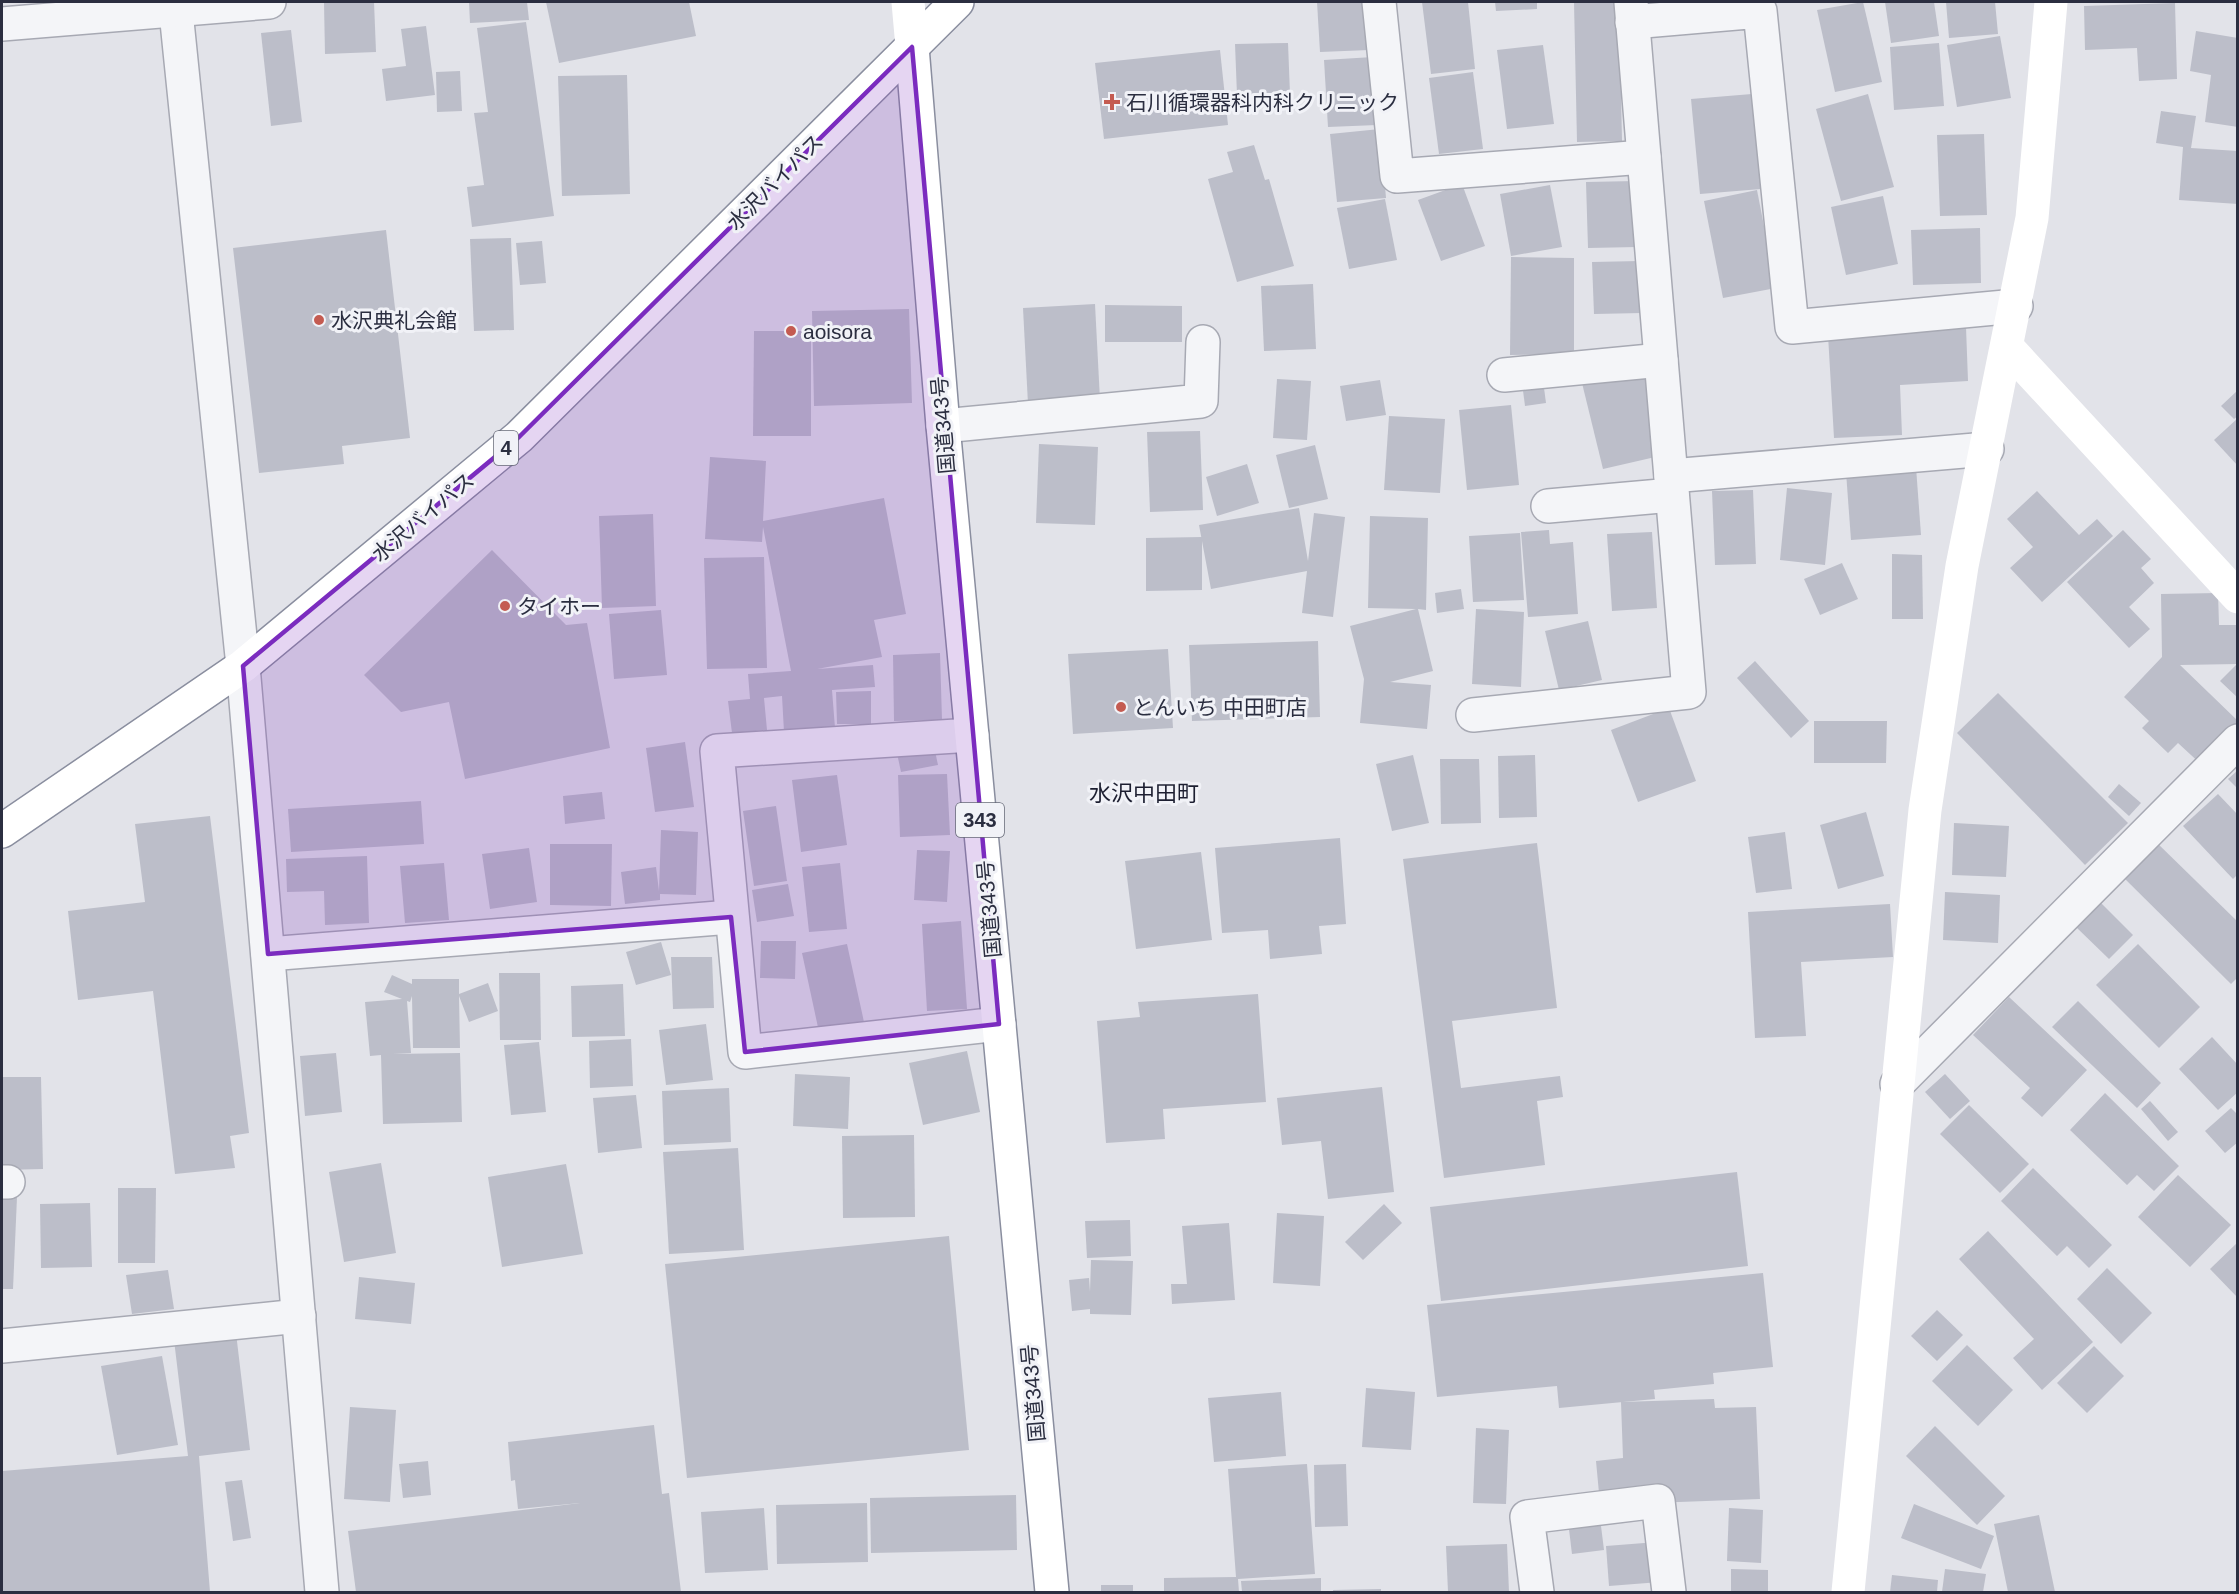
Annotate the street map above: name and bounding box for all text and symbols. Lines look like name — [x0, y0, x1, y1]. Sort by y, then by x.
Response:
place label: 石川循環器科内科クリニック — [1126, 91, 1399, 114]
marker: 石川循環器科内科クリニック — [1103, 93, 1121, 111]
street label: 水沢バイパス — [722, 129, 828, 235]
place label: 水沢典礼会館 — [331, 309, 457, 332]
marker: 水沢典礼会館 — [312, 313, 326, 327]
place label: aoisora — [803, 320, 872, 343]
marker: aoisora — [784, 324, 798, 338]
street label: 国道343号 — [927, 375, 959, 475]
road number: 4 — [494, 431, 518, 465]
street label: 水沢バイパス — [368, 468, 478, 566]
place label: タイホー — [517, 595, 601, 618]
marker: タイホー — [498, 599, 512, 613]
place label: とんいち 中田町店 — [1133, 696, 1307, 719]
marker: とんいち 中田町店 — [1114, 700, 1128, 714]
district label: 水沢中田町 — [1089, 781, 1199, 806]
road number: 343 — [956, 803, 1004, 837]
street label: 国道343号 — [973, 859, 1005, 959]
street label: 国道343号 — [1017, 1343, 1049, 1443]

